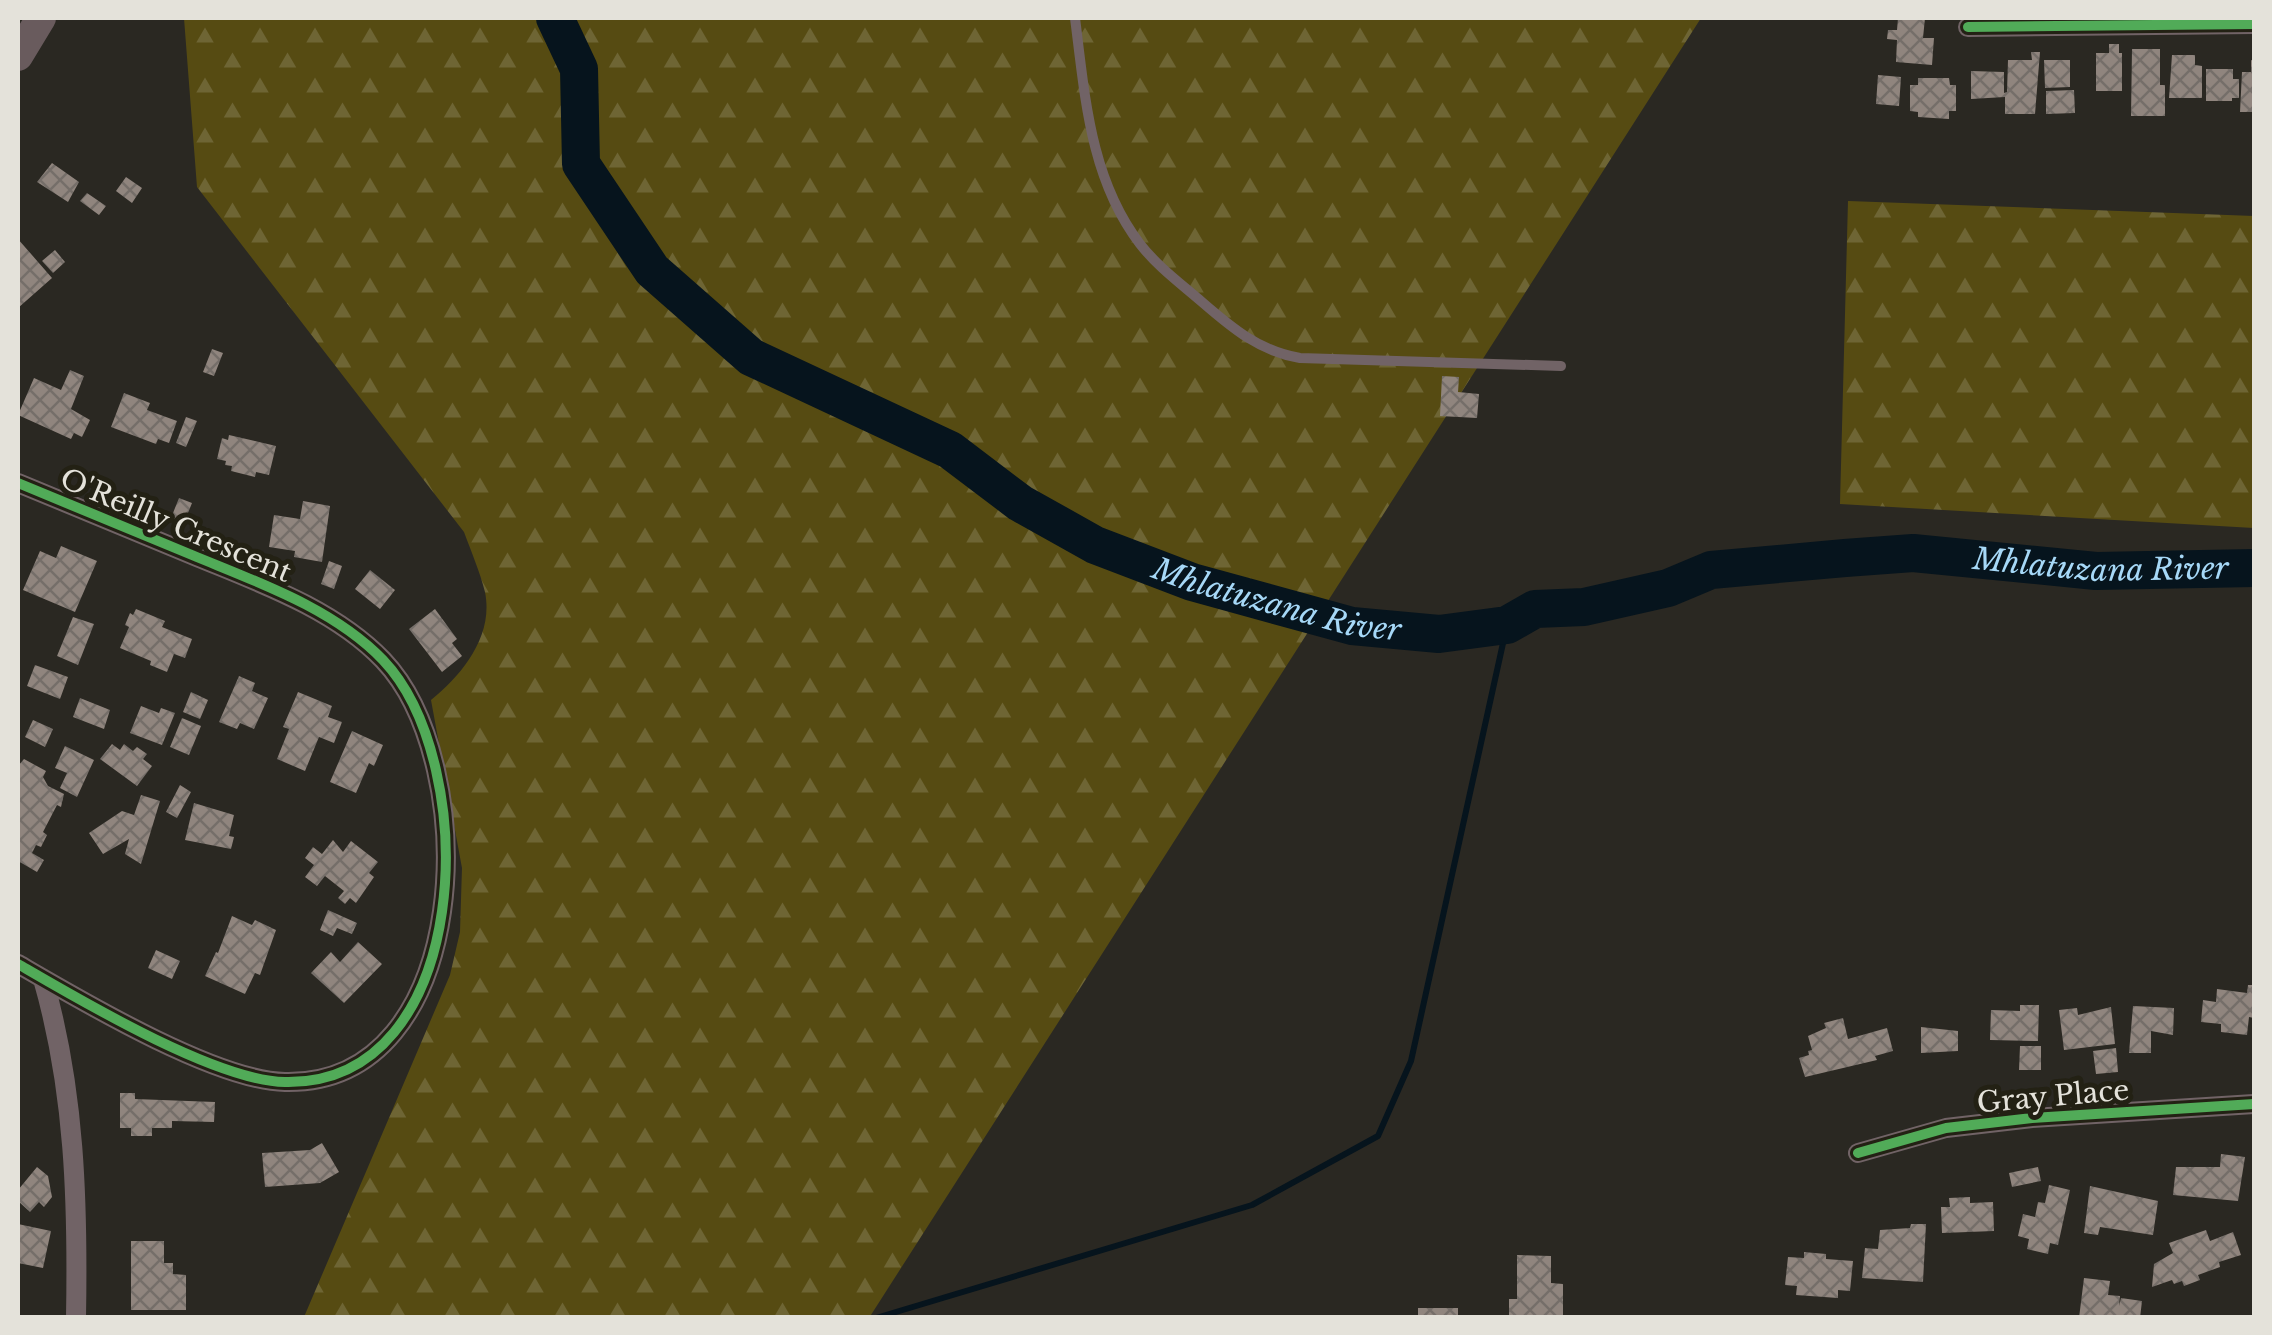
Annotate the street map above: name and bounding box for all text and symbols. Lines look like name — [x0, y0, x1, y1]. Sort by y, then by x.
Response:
street label: O'Reilly Crescent — [55, 461, 297, 590]
water label: Mhlatuzana River — [1970, 540, 2230, 589]
water label: Mhlatuzana River — [1146, 549, 1404, 649]
street label: Gray Place — [1975, 1072, 2131, 1121]

